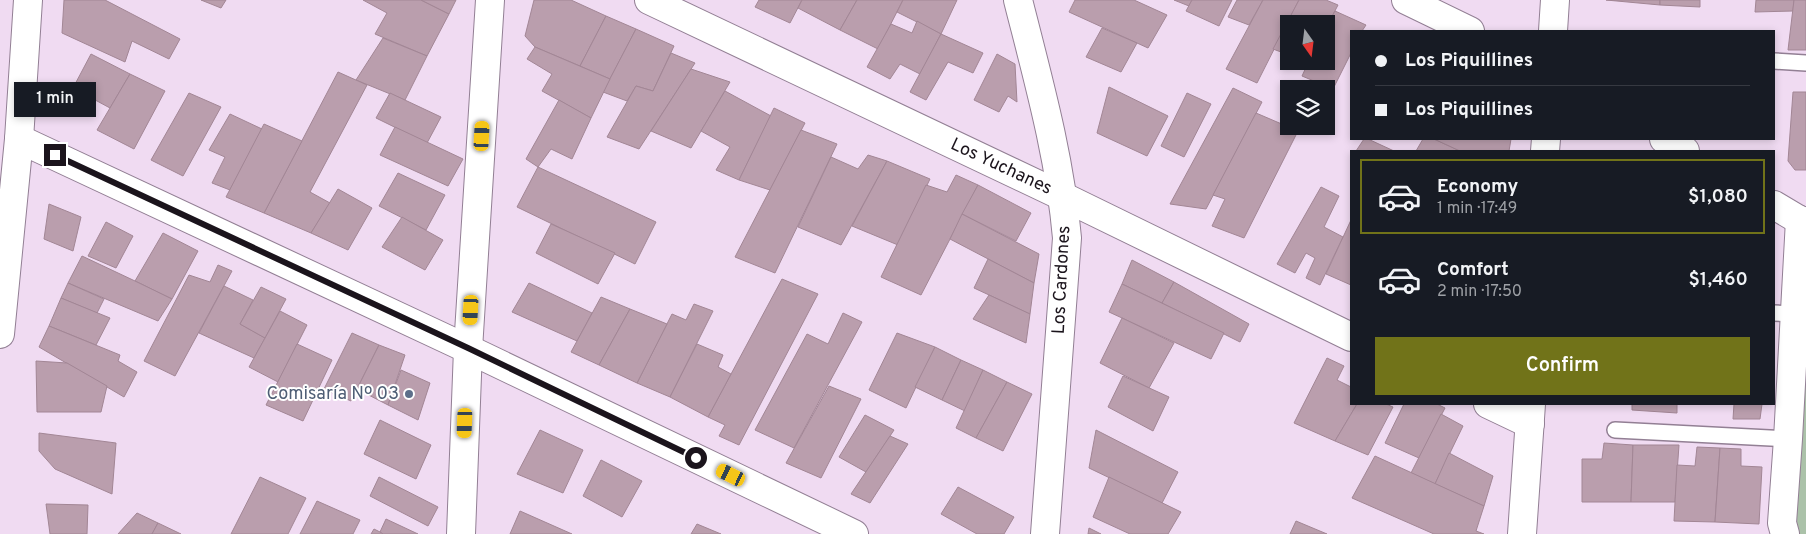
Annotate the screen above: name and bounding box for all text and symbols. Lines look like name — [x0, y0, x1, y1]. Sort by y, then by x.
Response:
north arrow — [1280, 15, 1335, 70]
map controls — [1280, 15, 1335, 135]
text: Los Piquillines — [1405, 49, 1533, 73]
button: layers — [1280, 80, 1335, 135]
callout: 1 min — [14, 82, 96, 118]
text: 1 min — [36, 89, 74, 109]
text: Los Piquillines — [1405, 98, 1533, 122]
car — [473, 121, 490, 151]
street label: Los Yuchanes — [946, 133, 1056, 201]
route end — [44, 144, 66, 166]
icon: car — [1377, 174, 1422, 219]
text: Economy — [1437, 175, 1518, 199]
text: $1,080 — [1688, 185, 1748, 209]
text: 1 min · 17:49 — [1437, 199, 1517, 219]
street label: Los Cardones — [1048, 225, 1076, 335]
icon: car — [1377, 257, 1422, 302]
text: Comfort — [1437, 258, 1509, 282]
text: $1,460 — [1688, 268, 1748, 292]
text: 2 min · 17:50 — [1437, 282, 1522, 302]
car — [462, 295, 479, 325]
button: Confirm — [1375, 337, 1750, 395]
place label: Comisaría Nº 03 — [266, 383, 399, 406]
marker: Comisaría Nº 03 — [403, 388, 415, 400]
car — [456, 408, 473, 438]
route start — [685, 447, 707, 469]
car — [714, 462, 747, 488]

